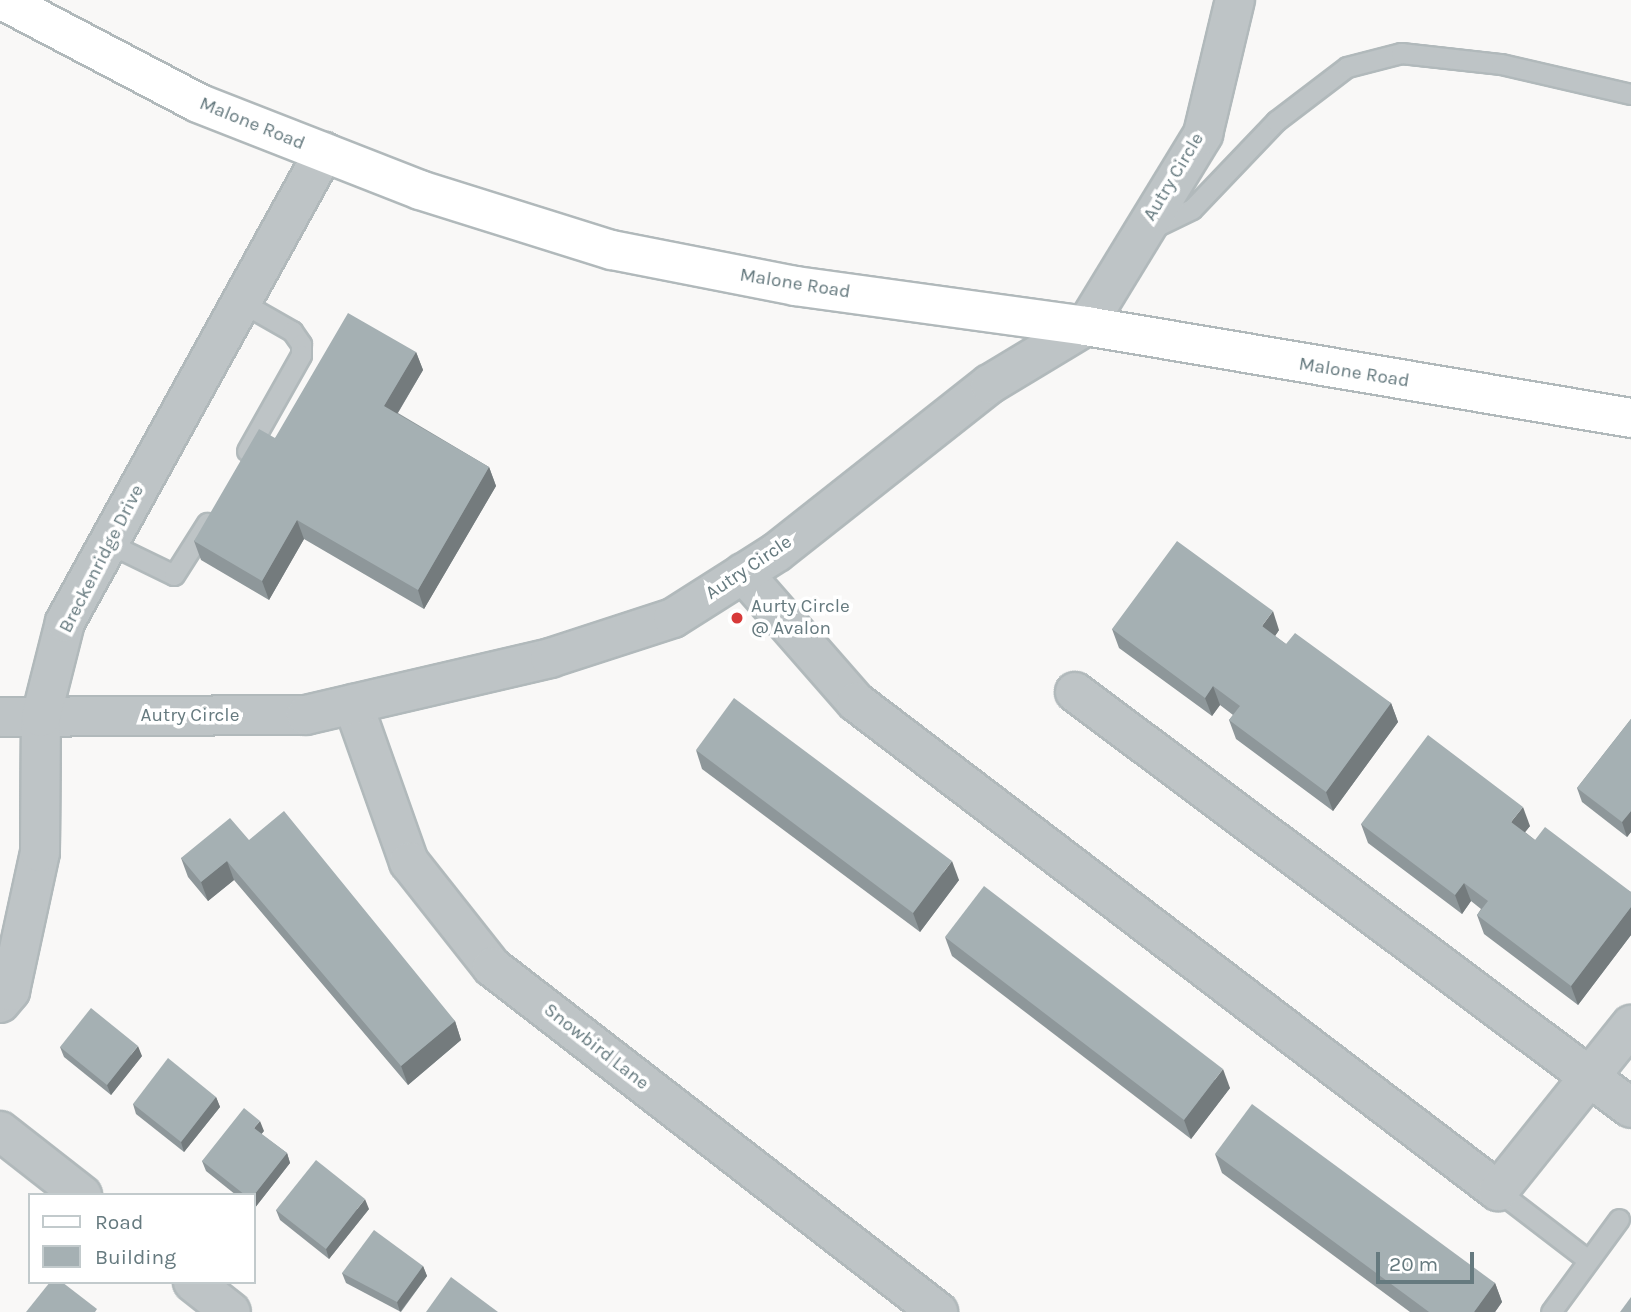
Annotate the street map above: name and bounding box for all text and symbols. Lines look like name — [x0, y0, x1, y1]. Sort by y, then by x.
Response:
street label: Malone Road — [196, 93, 308, 155]
street label: Autry Circle — [1139, 129, 1209, 225]
street label: Malone Road — [738, 264, 852, 304]
street label: Malone Road — [1297, 353, 1411, 393]
street label: Breckenridge Drive — [55, 481, 149, 637]
street label: Autry Circle — [702, 531, 796, 605]
place label: Aurty Circle @ Avalon — [751, 596, 850, 640]
marker: Aurty Circle @ Avalon — [729, 610, 745, 626]
street label: Autry Circle — [141, 705, 239, 727]
street label: Snowbird Lane — [539, 999, 653, 1095]
legend — [28, 1193, 256, 1284]
text: Road — [95, 1210, 143, 1234]
scale bar — [1379, 1238, 1477, 1282]
text: Building — [95, 1245, 176, 1269]
text: 20 m — [1389, 1252, 1438, 1276]

